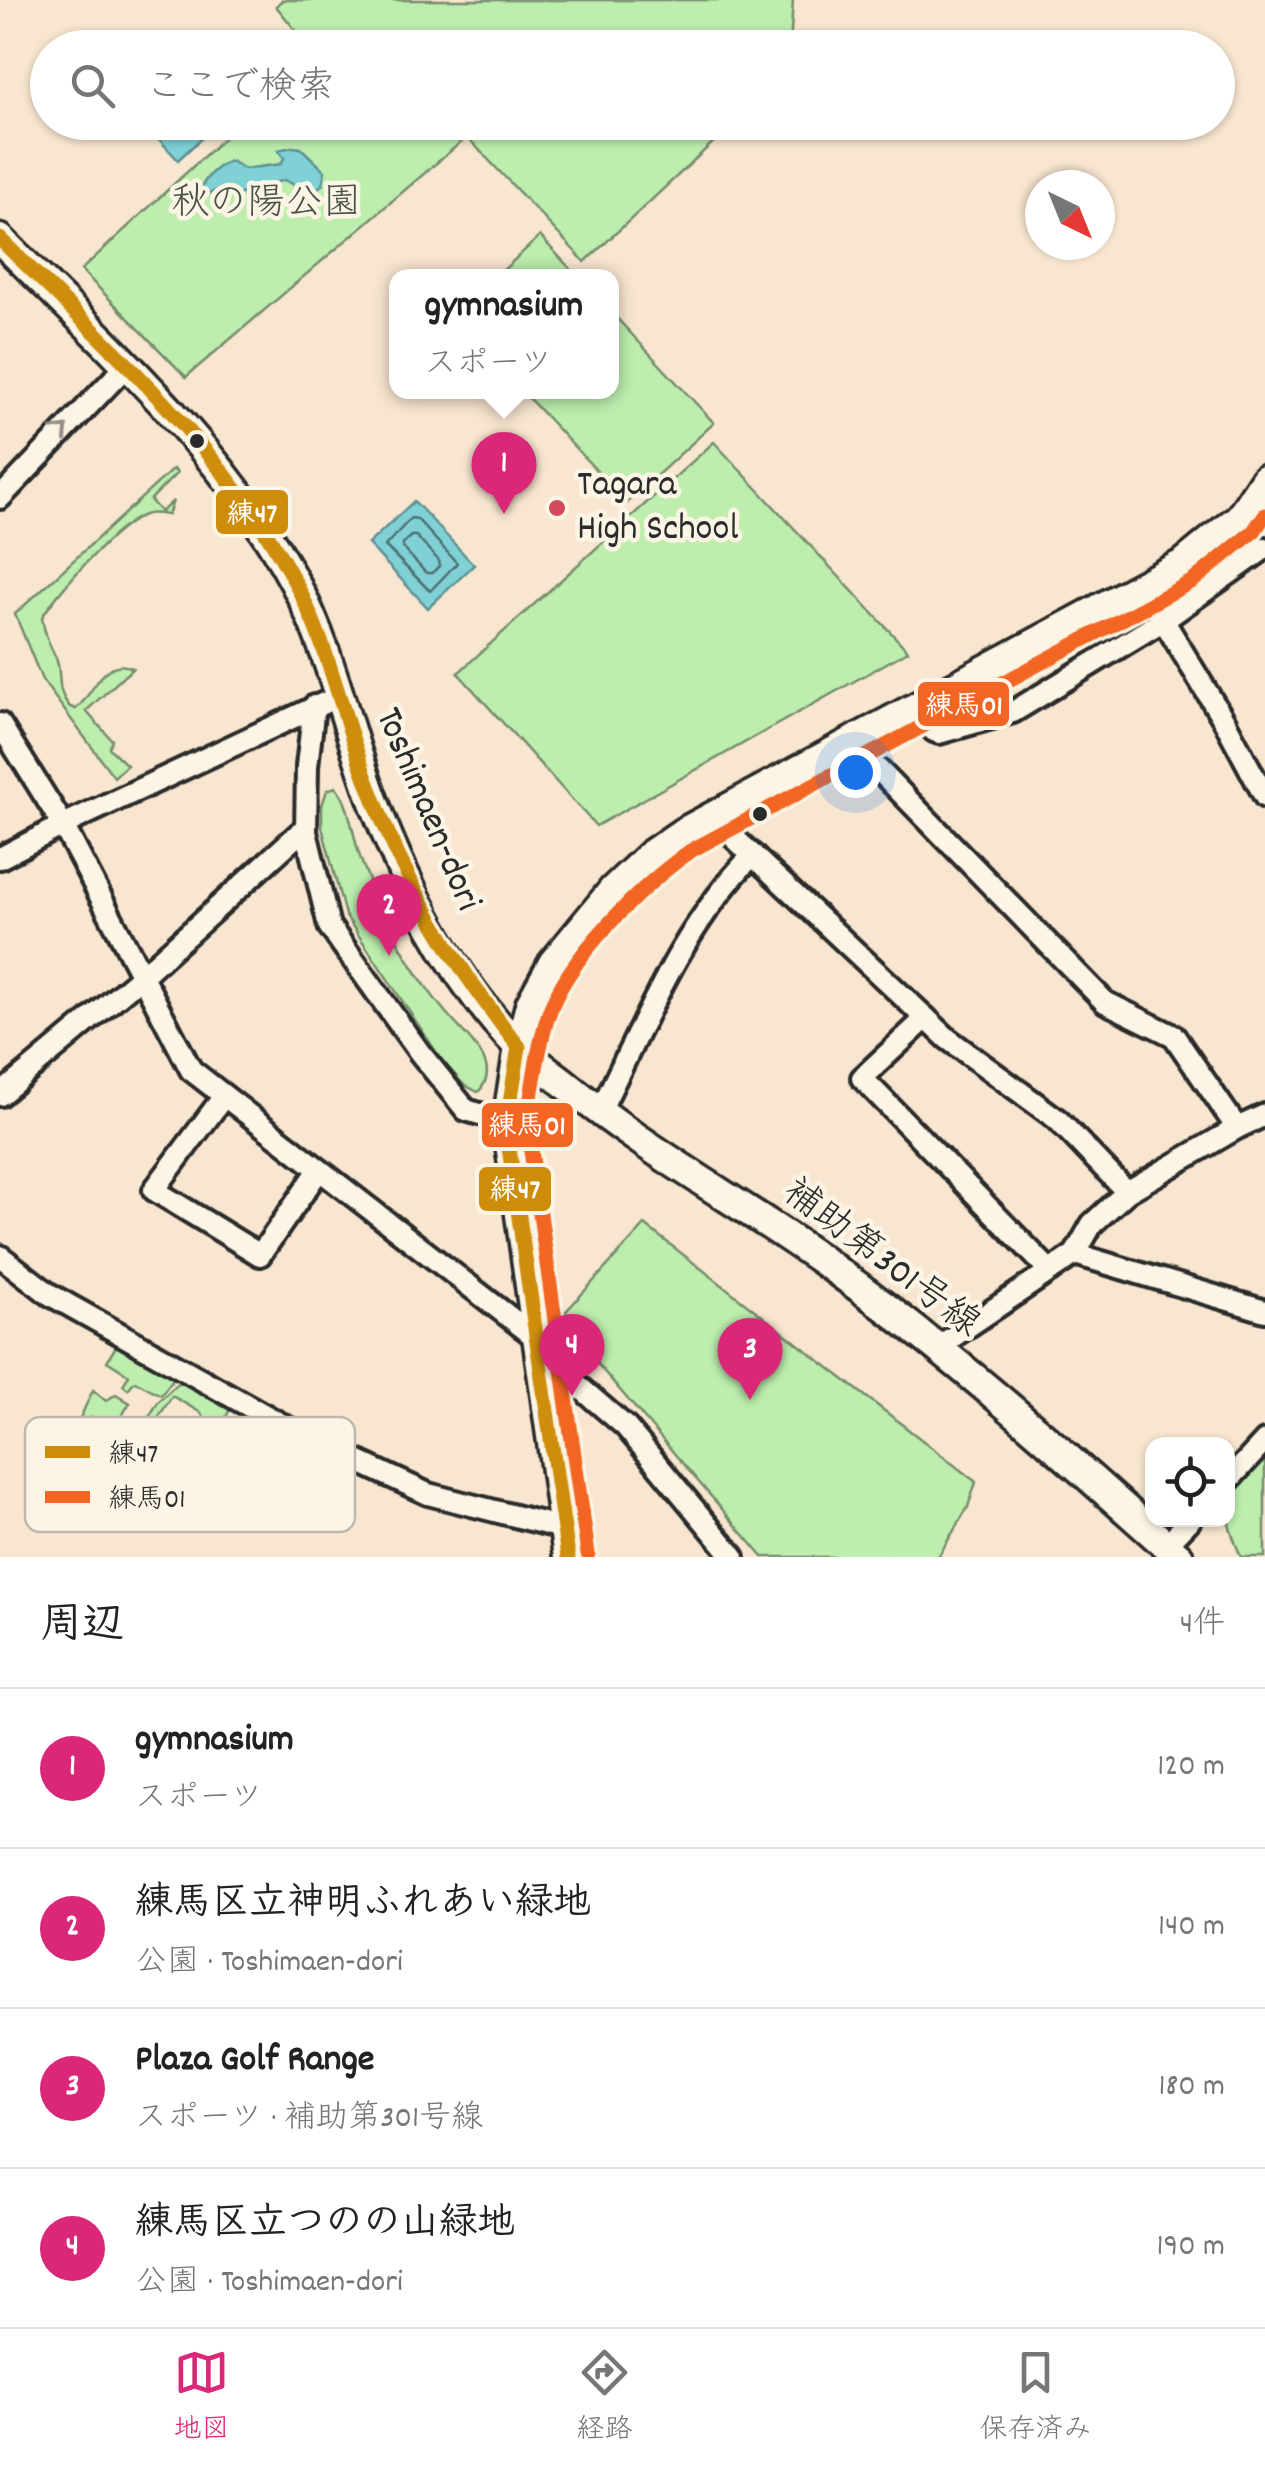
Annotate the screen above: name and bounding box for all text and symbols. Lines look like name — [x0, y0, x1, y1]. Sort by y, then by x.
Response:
search box — [30, 30, 1235, 140]
icon: search — [65, 58, 120, 113]
text: ここで検索 — [145, 62, 335, 117]
north arrow — [1025, 170, 1115, 260]
park label: 秋の陽公園 — [171, 178, 361, 233]
popup — [389, 269, 619, 399]
text: gymnasium — [425, 280, 583, 335]
text: スポーツ — [425, 343, 552, 389]
one-way arrow — [50, 424, 68, 443]
unlabelled marker — [187, 431, 207, 451]
pin: 1 — [472, 432, 536, 514]
place label: Tagara High School — [577, 459, 738, 558]
line badge: 練47 — [214, 488, 290, 536]
text: 練47 — [227, 497, 277, 537]
marker: Tagara High School — [546, 497, 568, 519]
line badge: 練馬01 — [916, 680, 1011, 728]
text: 練馬01 — [925, 689, 1003, 729]
street label: Toshimaen-dori — [358, 700, 494, 920]
your location — [830, 747, 881, 798]
unlabelled marker — [750, 804, 770, 824]
pin: 2 — [356, 874, 422, 956]
line badge: 練馬01 — [480, 1101, 575, 1149]
text: 練馬01 — [488, 1109, 566, 1149]
line badge: 練47 — [477, 1165, 553, 1213]
street label: 補助第301号線 — [769, 1167, 991, 1353]
text: 練47 — [490, 1173, 540, 1213]
pin: 4 — [540, 1314, 604, 1396]
pin: 3 — [718, 1318, 782, 1400]
legend — [25, 1417, 355, 1532]
text: 練47 — [108, 1437, 158, 1477]
map controls — [1145, 1437, 1235, 1527]
button: locate — [1145, 1437, 1235, 1527]
text: 練馬01 — [108, 1482, 185, 1522]
text: 周辺 — [40, 1598, 124, 1658]
text: 4件 — [1180, 1603, 1225, 1649]
text: gymnasium — [135, 1714, 294, 1769]
text: 1 — [69, 1745, 76, 1791]
text: 120 m — [1157, 1745, 1225, 1791]
text: スポーツ — [135, 1777, 262, 1823]
text: 練馬区立神明ふれあい緑地 — [135, 1878, 591, 1933]
text: 2 — [66, 1905, 79, 1951]
text: 140 m — [1158, 1905, 1225, 1951]
text: 公園 · Toshimaen-dori — [135, 1941, 403, 1987]
text: Plaza Golf Range — [135, 2034, 375, 2089]
text: 3 — [65, 2065, 80, 2111]
text: 180 m — [1158, 2065, 1225, 2111]
text: スポーツ · 補助第301号線 — [135, 2097, 483, 2143]
text: 練馬区立つのの山緑地 — [135, 2198, 515, 2253]
text: 4 — [66, 2225, 79, 2271]
text: 190 m — [1157, 2225, 1225, 2271]
text: 公園 · Toshimaen-dori — [135, 2261, 403, 2307]
tab: 地図 — [173, 2345, 230, 2452]
tab: 経路 — [576, 2345, 633, 2452]
tab: 保存済み — [979, 2345, 1092, 2452]

